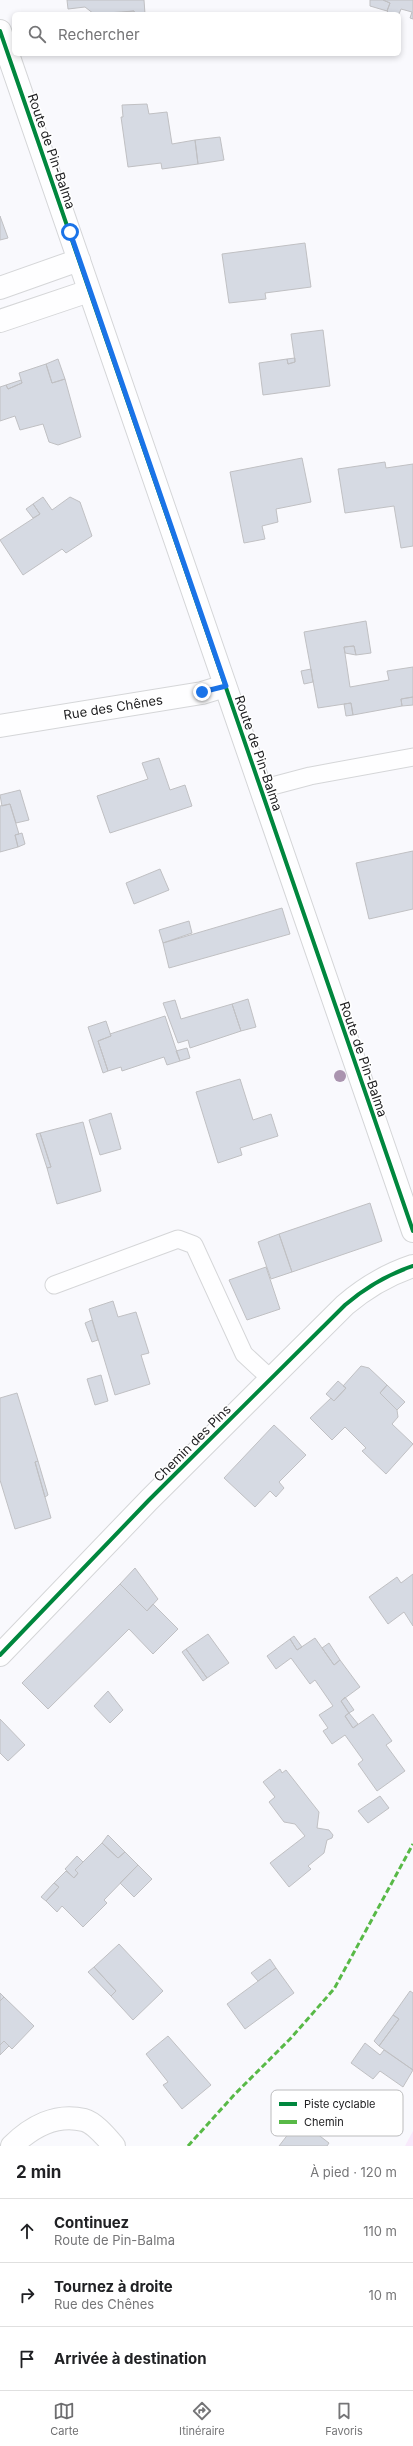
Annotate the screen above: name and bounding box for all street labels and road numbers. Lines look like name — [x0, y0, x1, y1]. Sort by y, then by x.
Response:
street label: Route de Pin-Balma — [25, 91, 79, 211]
street label: Rue des Chênes — [62, 691, 164, 723]
street label: Route de Pin-Balma — [232, 693, 286, 813]
street label: Route de Pin-Balma — [337, 999, 391, 1119]
street label: Chemin des Pins — [150, 1401, 234, 1485]

